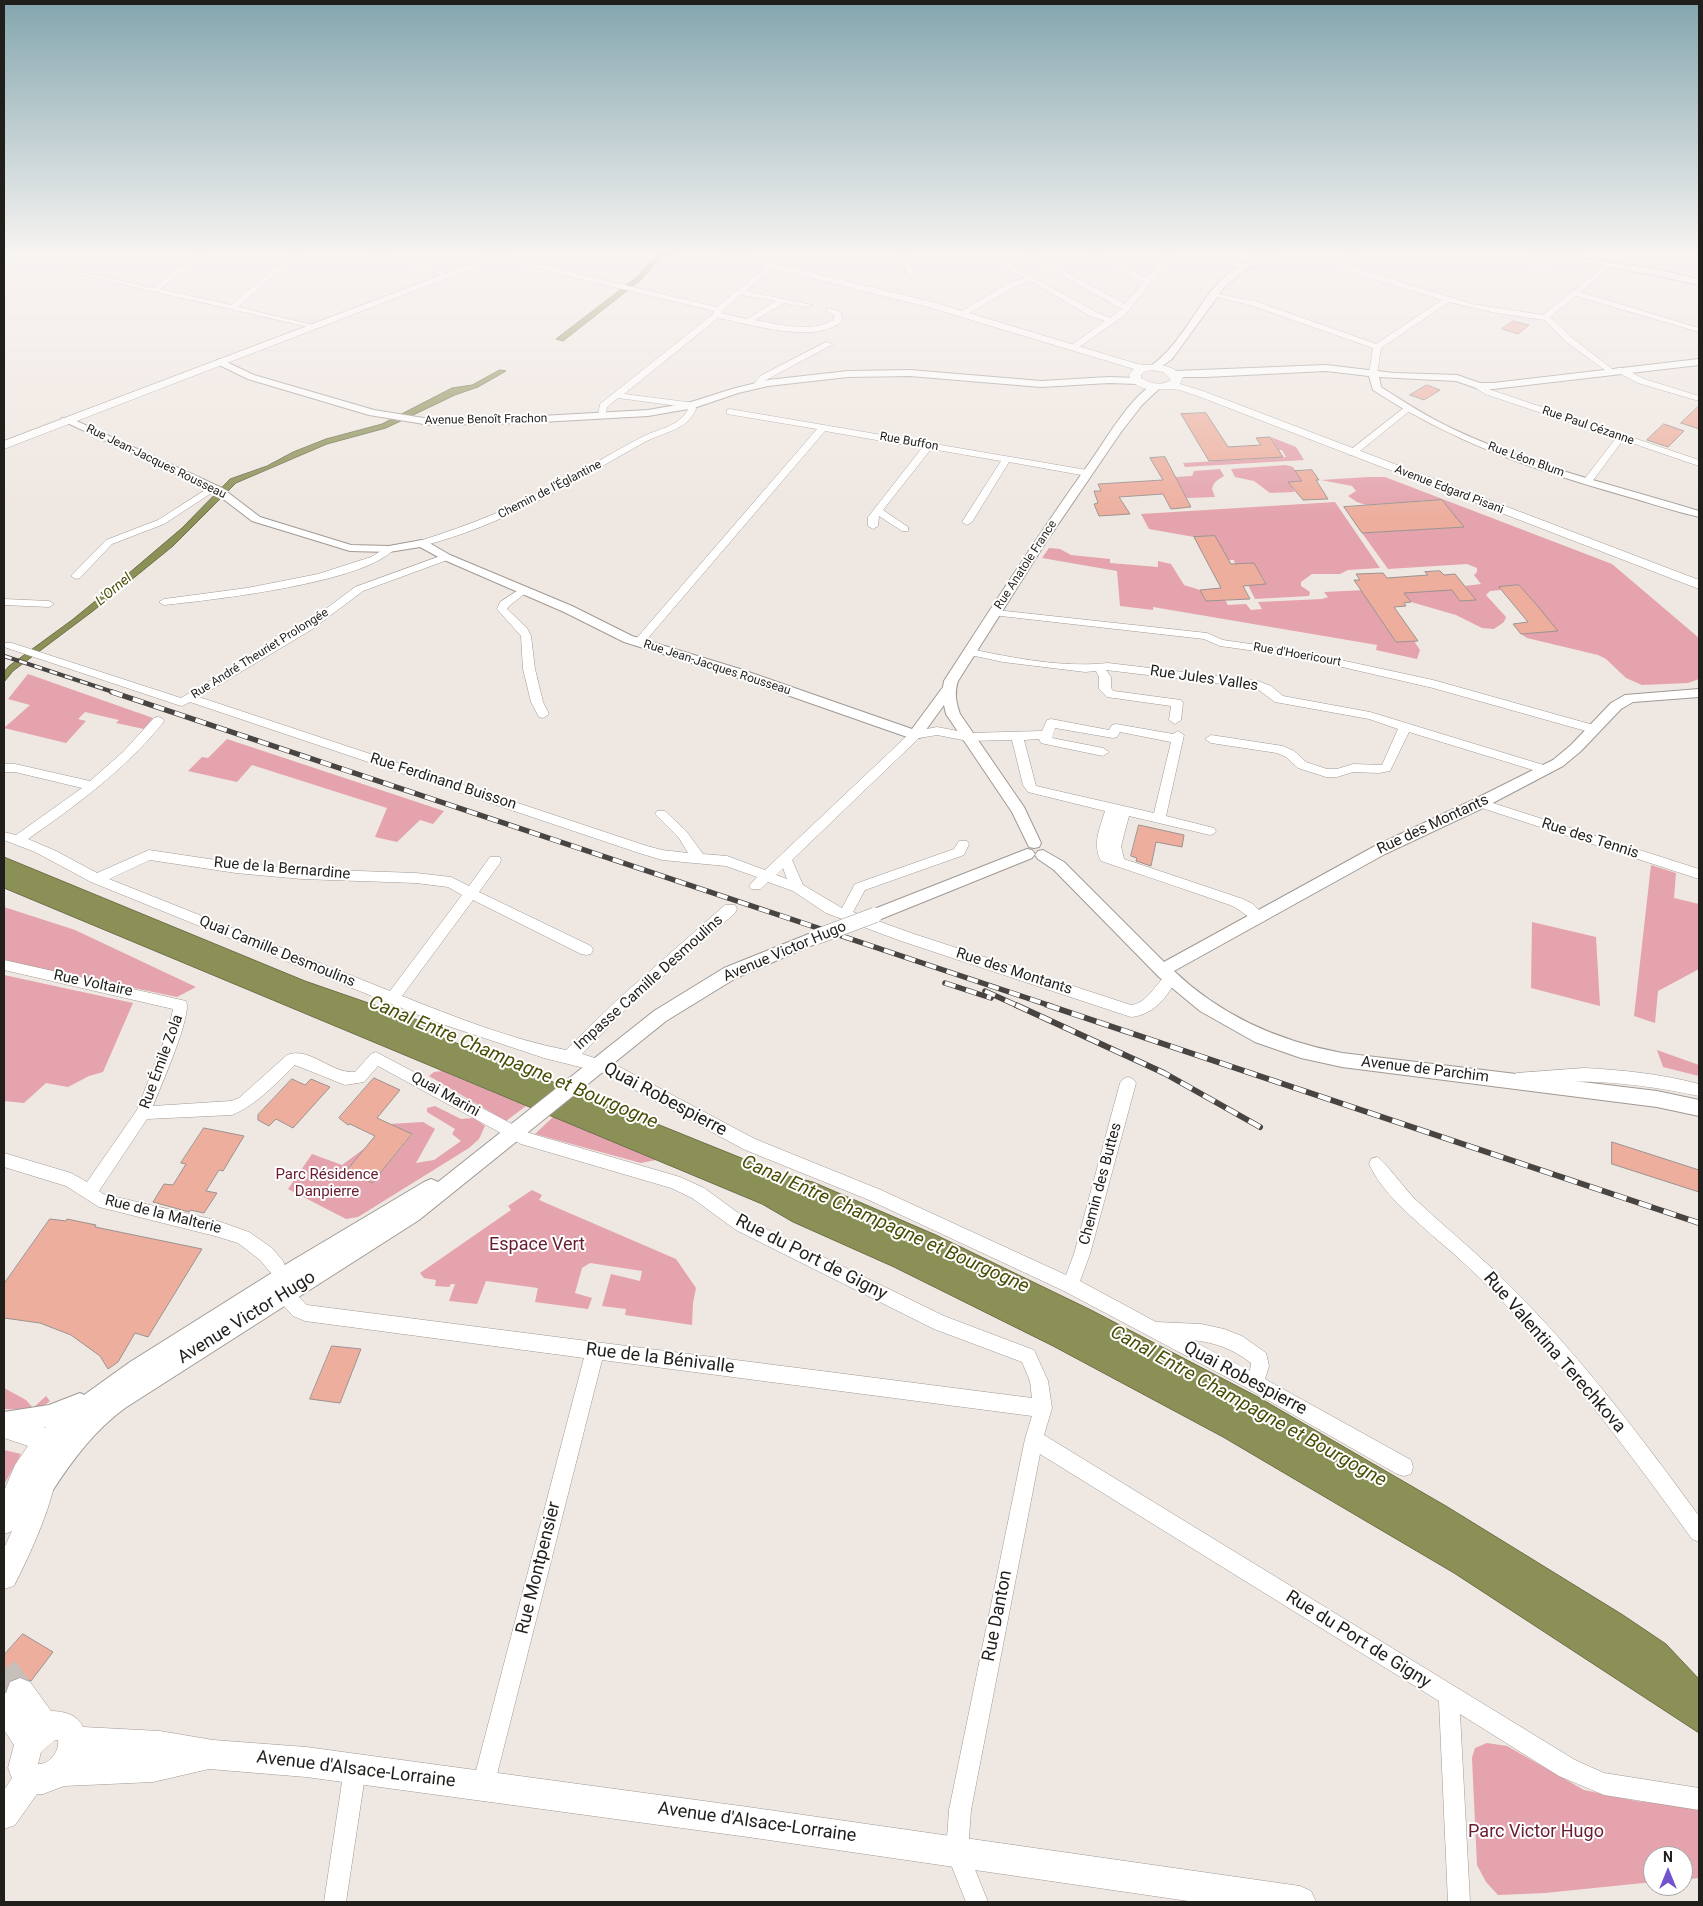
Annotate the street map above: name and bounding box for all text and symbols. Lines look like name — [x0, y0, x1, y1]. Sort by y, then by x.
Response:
street label: Rue Paul Cézanne — [1540, 404, 1636, 448]
street label: Avenue Benoît Frachon — [425, 412, 547, 428]
street label: Rue Jean-Jacques Rousseau — [84, 422, 228, 502]
street label: Rue Buffon — [879, 430, 939, 454]
street label: Rue Léon Blum — [1486, 440, 1566, 480]
street label: Chemin de l'Églantine — [496, 458, 604, 522]
street label: Avenue Edgard Pisani — [1393, 463, 1505, 517]
street label: Rue Anatole France — [992, 518, 1060, 612]
water label: L'Ornel — [93, 570, 135, 610]
street label: Rue André Theuriet Prolongée — [189, 606, 331, 702]
street label: Rue Jean-Jacques Rousseau — [642, 637, 792, 699]
street label: Rue d'Hoericourt — [1252, 640, 1342, 670]
street label: Rue Jules Valles — [1149, 662, 1259, 696]
street label: Rue Ferdinand Buisson — [368, 750, 518, 814]
street label: Rue des Montants — [1374, 791, 1492, 859]
street label: Rue des Tennis — [1539, 815, 1641, 863]
street label: Rue de la Bernardine — [213, 854, 351, 884]
street label: Quai Camille Desmoulins — [196, 912, 358, 992]
street label: Impasse Camille Desmoulins — [571, 912, 727, 1054]
street label: Avenue Victor Hugo — [721, 918, 849, 986]
street label: Rue des Montants — [954, 945, 1074, 999]
street label: Rue Voltaire — [52, 967, 134, 1001]
water label: Canal Entre Champagne et Bourgogne — [365, 992, 661, 1134]
street label: Rue Émile Zola — [137, 1012, 187, 1112]
street label: Avenue de Parchim — [1360, 1053, 1490, 1087]
street label: Quai Robespierre — [600, 1058, 730, 1142]
street label: Quai Marini — [407, 1069, 483, 1121]
street label: Chemin des Buttes — [1076, 1121, 1126, 1247]
water label: Canal Entre Champagne et Bourgogne — [738, 1151, 1032, 1299]
park label: Parc Résidence Danpierre — [275, 1166, 379, 1201]
street label: Rue de la Malterie — [103, 1192, 223, 1238]
street label: Rue du Port de Gigny — [732, 1210, 890, 1306]
park label: Espace Vert — [489, 1234, 585, 1256]
street label: Avenue Victor Hugo — [174, 1267, 320, 1369]
street label: Rue Valentina Terechkova — [1478, 1268, 1630, 1438]
water label: Canal Entre Champagne et Bourgogne — [1106, 1321, 1390, 1493]
street label: Quai Robespierre — [1180, 1337, 1310, 1421]
street label: Rue de la Bénivalle — [584, 1339, 736, 1379]
street label: Rue Montpensier — [512, 1500, 566, 1636]
street label: Rue Danton — [979, 1569, 1017, 1663]
street label: Rue du Port de Gigny — [1281, 1587, 1435, 1693]
street label: Avenue d'Alsace-Lorraine — [255, 1747, 457, 1793]
street label: Avenue d'Alsace-Lorraine — [656, 1798, 858, 1848]
park label: Parc Victor Hugo — [1468, 1821, 1604, 1843]
north arrow — [1643, 1846, 1693, 1896]
text: N — [1663, 1849, 1673, 1865]

